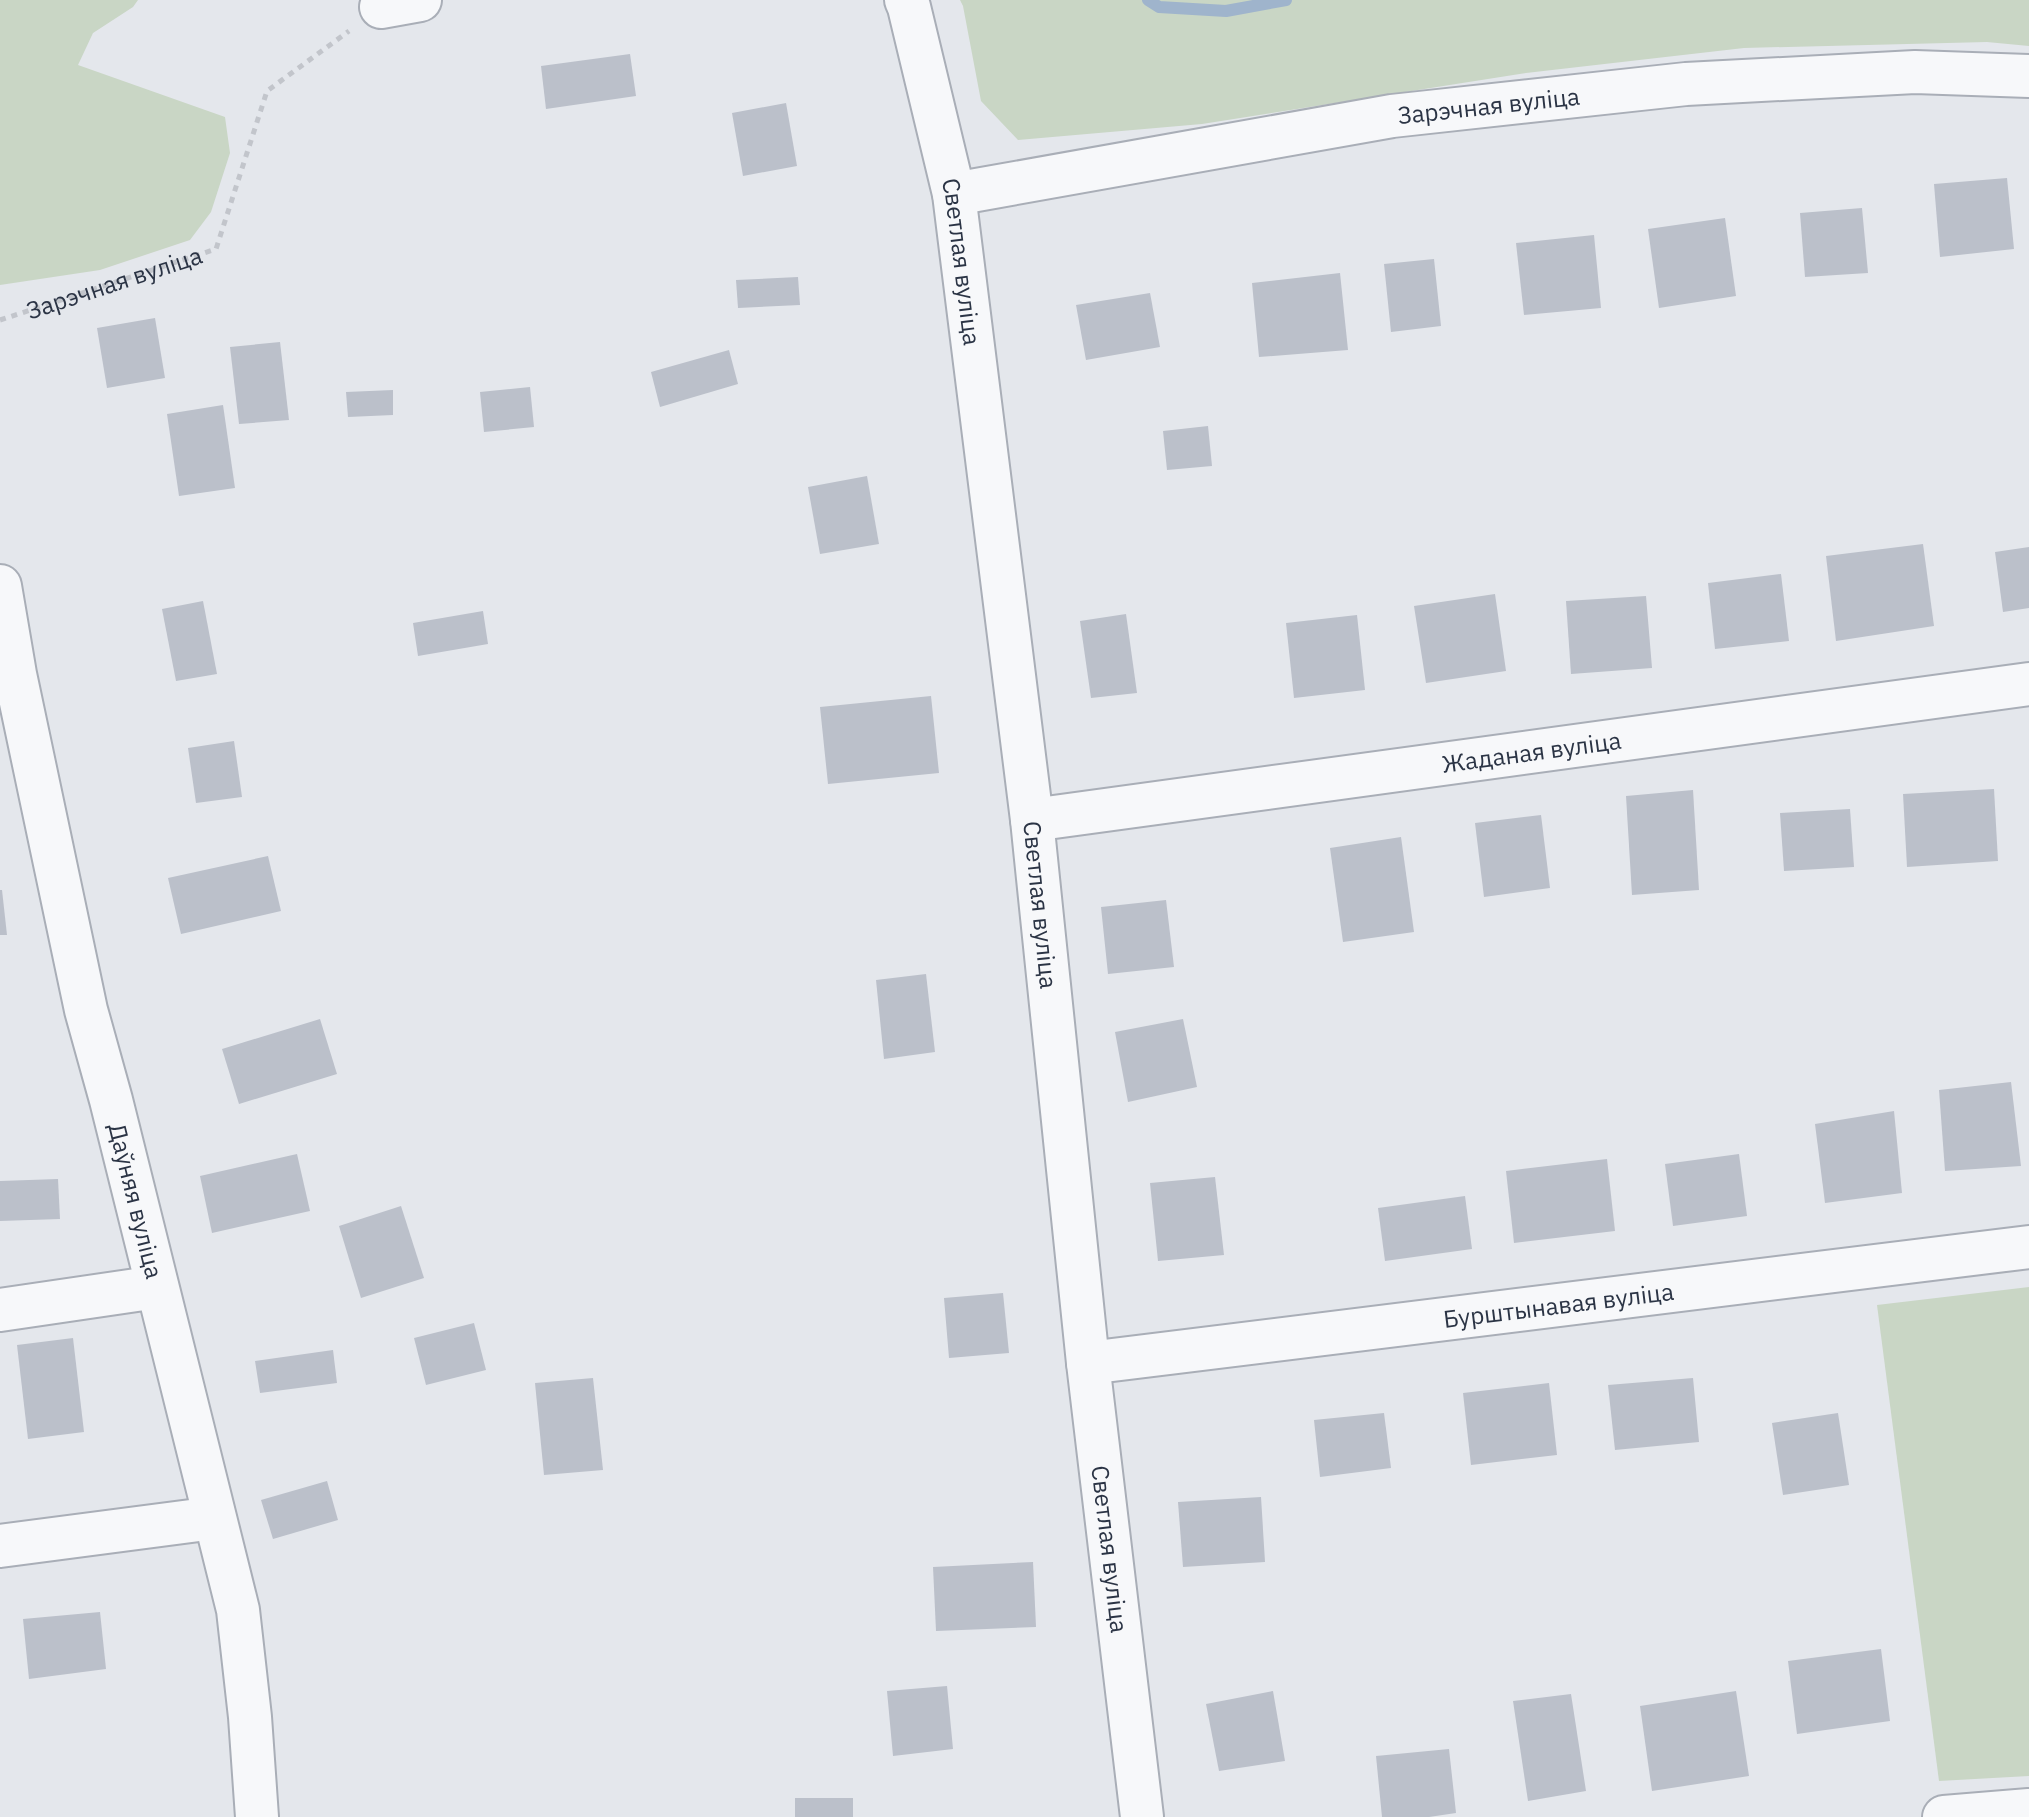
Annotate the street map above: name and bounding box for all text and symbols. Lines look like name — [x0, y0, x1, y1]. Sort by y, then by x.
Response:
street label: Зарэчная вуліца — [1396, 80, 1582, 131]
street label: Светлая вуліца — [935, 175, 989, 347]
street label: Зарэчная вуліца — [22, 239, 206, 326]
street label: Жаданая вуліца — [1440, 724, 1623, 780]
street label: Светлая вуліца — [1016, 819, 1065, 990]
street label: Даўняя вуліца — [101, 1120, 171, 1282]
street label: Бурштынавая вуліца — [1441, 1275, 1676, 1335]
street label: Светлая вуліца — [1084, 1464, 1136, 1635]

